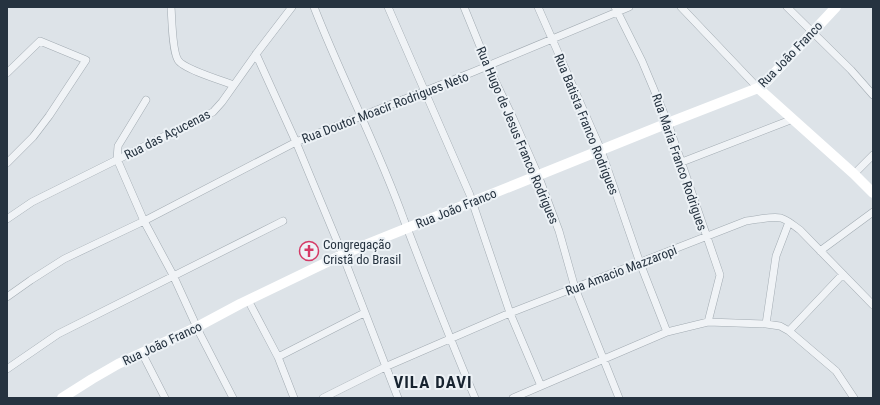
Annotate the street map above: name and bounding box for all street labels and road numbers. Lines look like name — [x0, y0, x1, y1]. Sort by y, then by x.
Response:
street label: Rua João Franco — [755, 18, 826, 90]
street label: Rua Hugo de Jesus Franco Rodrigues — [473, 44, 562, 226]
street label: Rua Batista Franco Rodrigues — [551, 51, 622, 197]
street label: Rua Doutor Moacir Rodrigues Neto — [300, 69, 471, 146]
street label: Rua Maria Franco Rodrigues — [649, 92, 710, 233]
street label: Rua das Açucenas — [122, 106, 213, 163]
street label: Rua João Franco — [414, 185, 499, 231]
street label: Rua Amacio Mazzaropi — [563, 242, 679, 299]
street label: Rua João Franco — [120, 319, 204, 368]

